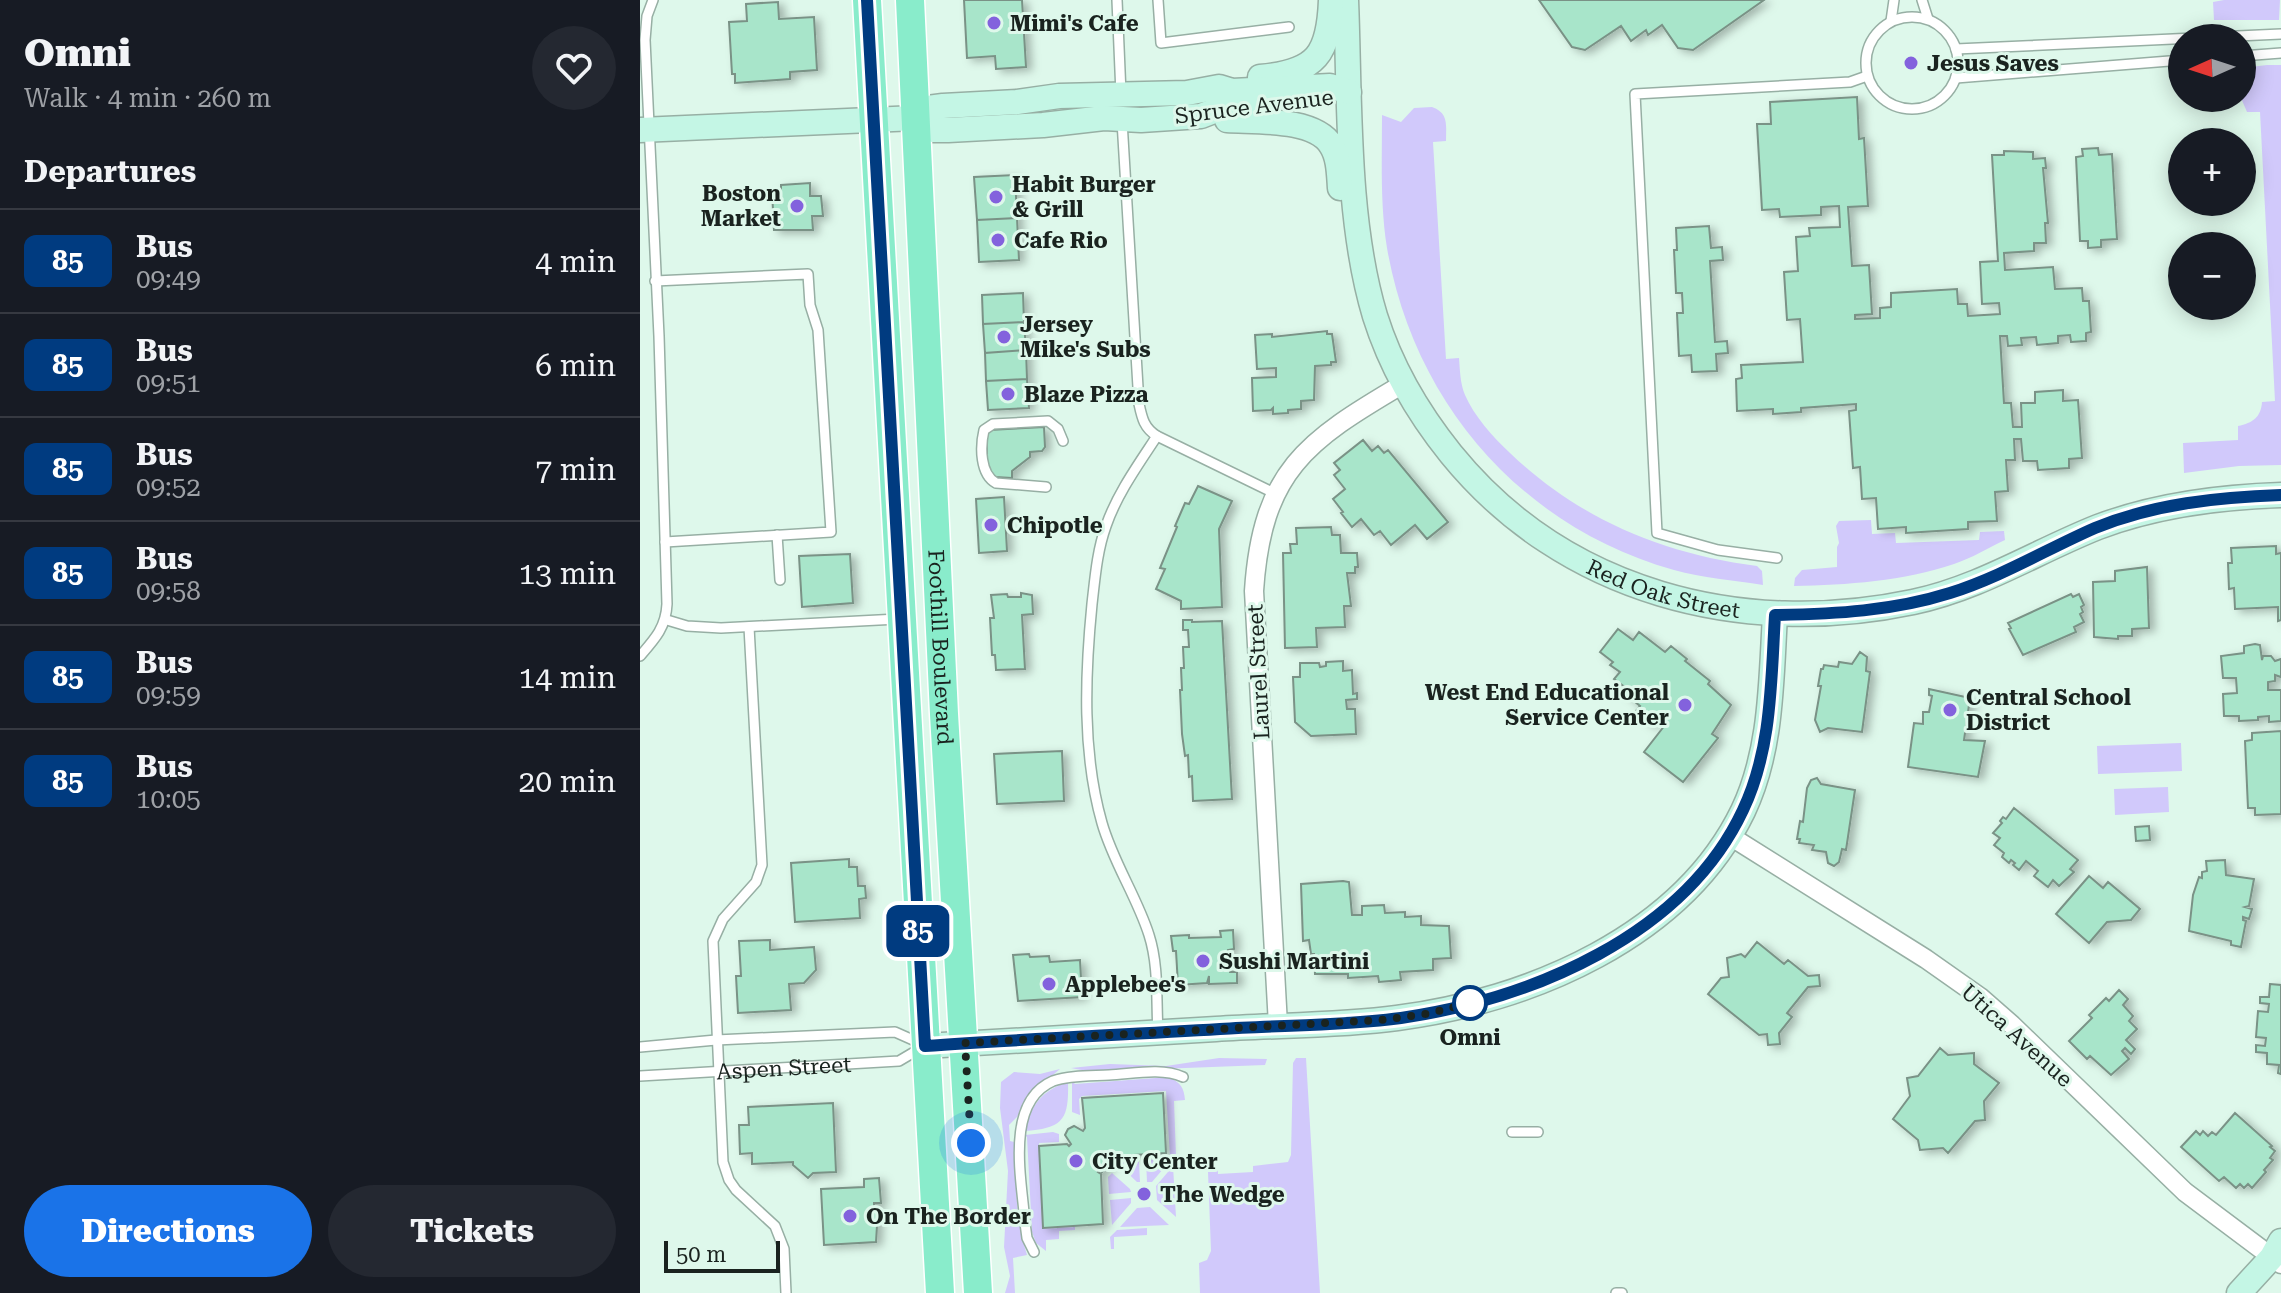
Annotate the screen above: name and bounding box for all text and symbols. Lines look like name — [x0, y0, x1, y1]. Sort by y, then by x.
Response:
place label: Mimi's Cafe — [1010, 11, 1139, 36]
marker: Mimi's Cafe — [985, 14, 1003, 32]
north arrow — [2168, 24, 2256, 112]
map controls — [2168, 24, 2256, 320]
button: heart — [532, 26, 616, 110]
text: Omni — [24, 31, 131, 75]
place label: Jesus Saves — [1927, 51, 2059, 76]
marker: Jesus Saves — [1902, 54, 1920, 72]
text: Walk · 4 min · 260 m — [24, 83, 271, 113]
street label: Spruce Avenue — [1173, 84, 1335, 129]
button: + — [2168, 128, 2256, 216]
text: Departures — [24, 154, 196, 189]
place label: Habit Burger & Grill — [1012, 172, 1156, 222]
place label: Boston Market — [701, 181, 781, 231]
marker: Habit Burger & Grill — [987, 188, 1005, 206]
marker: Boston Market — [788, 197, 806, 215]
place label: Cafe Rio — [1014, 228, 1108, 253]
text: Bus — [136, 229, 193, 264]
marker: Cafe Rio — [989, 231, 1007, 249]
button: − — [2168, 232, 2256, 320]
text: 85 — [52, 244, 84, 277]
text: 4 min — [535, 244, 616, 279]
text: 09:49 — [136, 264, 201, 294]
place label: Jersey Mike's Subs — [1020, 312, 1151, 362]
marker: Jersey Mike's Subs — [995, 328, 1013, 346]
text: Bus — [136, 333, 193, 368]
text: 85 — [52, 348, 84, 381]
text: 6 min — [535, 348, 616, 383]
text: 09:51 — [136, 368, 201, 398]
place label: Blaze Pizza — [1024, 382, 1148, 407]
marker: Blaze Pizza — [999, 385, 1017, 403]
text: Bus — [136, 437, 193, 472]
text: 85 — [52, 452, 84, 485]
text: 7 min — [535, 452, 616, 487]
text: 09:52 — [136, 472, 201, 502]
place label: Chipotle — [1007, 513, 1103, 538]
marker: Chipotle — [982, 516, 1000, 534]
text: Bus — [136, 541, 193, 576]
street label: Foothill Boulevard — [923, 549, 958, 746]
street label: Red Oak Street — [1583, 554, 1741, 623]
text: 85 — [52, 556, 84, 589]
text: 13 min — [519, 556, 616, 591]
text: 09:58 — [136, 576, 201, 606]
street label: Laurel Street — [1242, 604, 1275, 740]
text: Bus — [136, 645, 193, 680]
text: 85 — [52, 660, 84, 693]
text: 14 min — [519, 660, 616, 695]
text: 09:59 — [136, 680, 201, 710]
place label: West End Educational Service Center — [1425, 680, 1669, 730]
place label: Central School District — [1966, 685, 2131, 735]
marker: West End Educational Service Center — [1676, 696, 1694, 714]
marker: Central School District — [1941, 701, 1959, 719]
text: Bus — [136, 749, 193, 784]
text: 85 — [52, 764, 84, 797]
text: 20 min — [519, 764, 616, 799]
text: 10:05 — [136, 784, 201, 814]
line badge: 85 — [882, 905, 954, 957]
text: 85 — [902, 914, 934, 947]
place label: Sushi Martini — [1219, 949, 1369, 974]
marker: Sushi Martini — [1194, 952, 1212, 970]
place label: Applebee's — [1065, 972, 1186, 997]
marker: Applebee's — [1040, 975, 1058, 993]
street label: Utica Avenue — [1956, 979, 2078, 1092]
marker: Omni — [1453, 986, 1487, 1020]
place label: Omni — [1439, 1025, 1501, 1050]
street label: Aspen Street — [715, 1052, 852, 1085]
your location — [951, 1123, 991, 1163]
place label: City Center — [1092, 1149, 1218, 1174]
marker: City Center — [1067, 1152, 1085, 1170]
place label: The Wedge — [1160, 1182, 1285, 1207]
button: Directions — [24, 1185, 312, 1277]
button: Tickets — [328, 1185, 616, 1277]
marker: The Wedge — [1135, 1185, 1153, 1203]
place label: On The Border — [866, 1204, 1031, 1229]
marker: On The Border — [841, 1207, 859, 1225]
scale bar — [664, 1237, 780, 1273]
text: 50 m — [676, 1242, 726, 1267]

